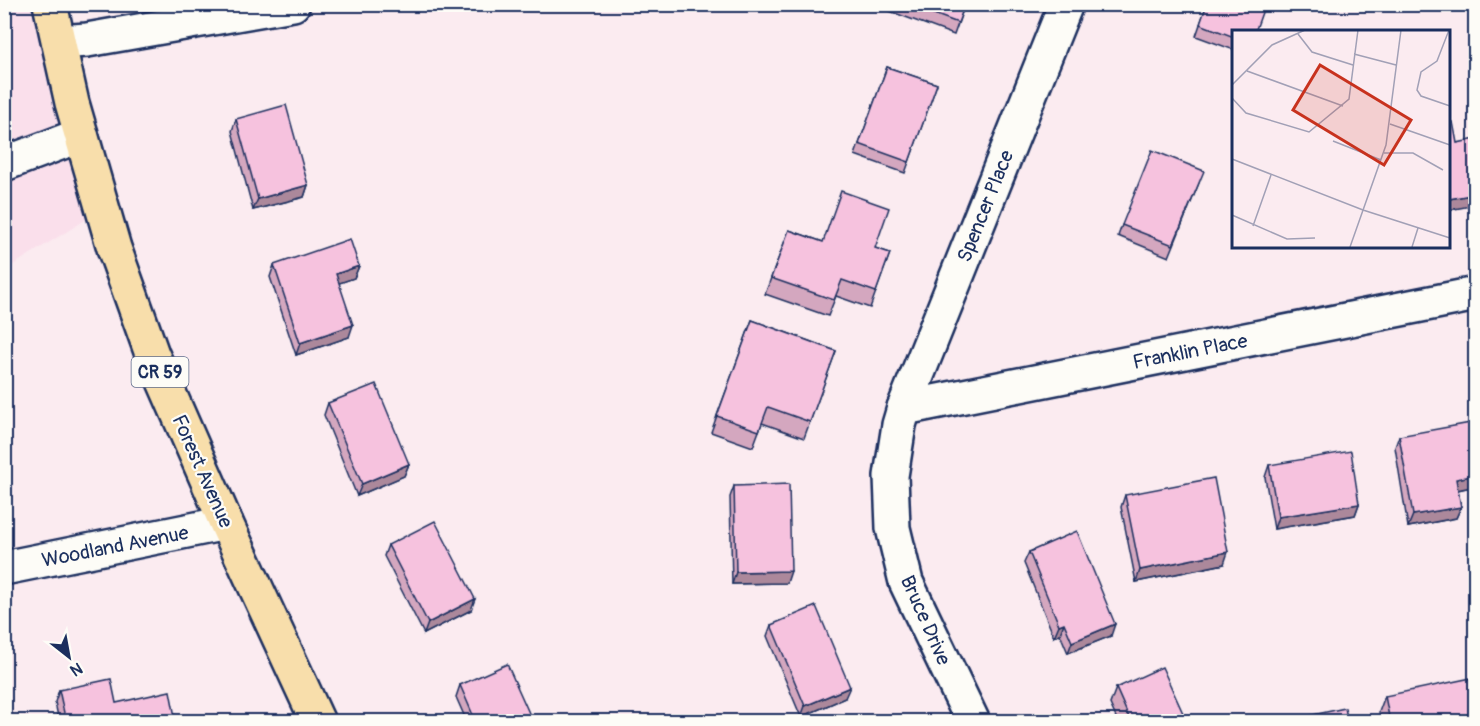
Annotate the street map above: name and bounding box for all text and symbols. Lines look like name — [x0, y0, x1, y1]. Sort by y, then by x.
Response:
inset map — [1232, 30, 1450, 248]
street label: Spencer Place — [952, 146, 1019, 266]
street label: Franklin Place — [1131, 328, 1250, 375]
road number: CR 59 — [132, 357, 188, 387]
street label: Forest Avenue — [166, 411, 239, 532]
street label: Woodland Avenue — [40, 520, 191, 573]
street label: Bruce Drive — [895, 571, 956, 669]
north arrow — [39, 627, 99, 687]
text: N — [66, 658, 86, 680]

